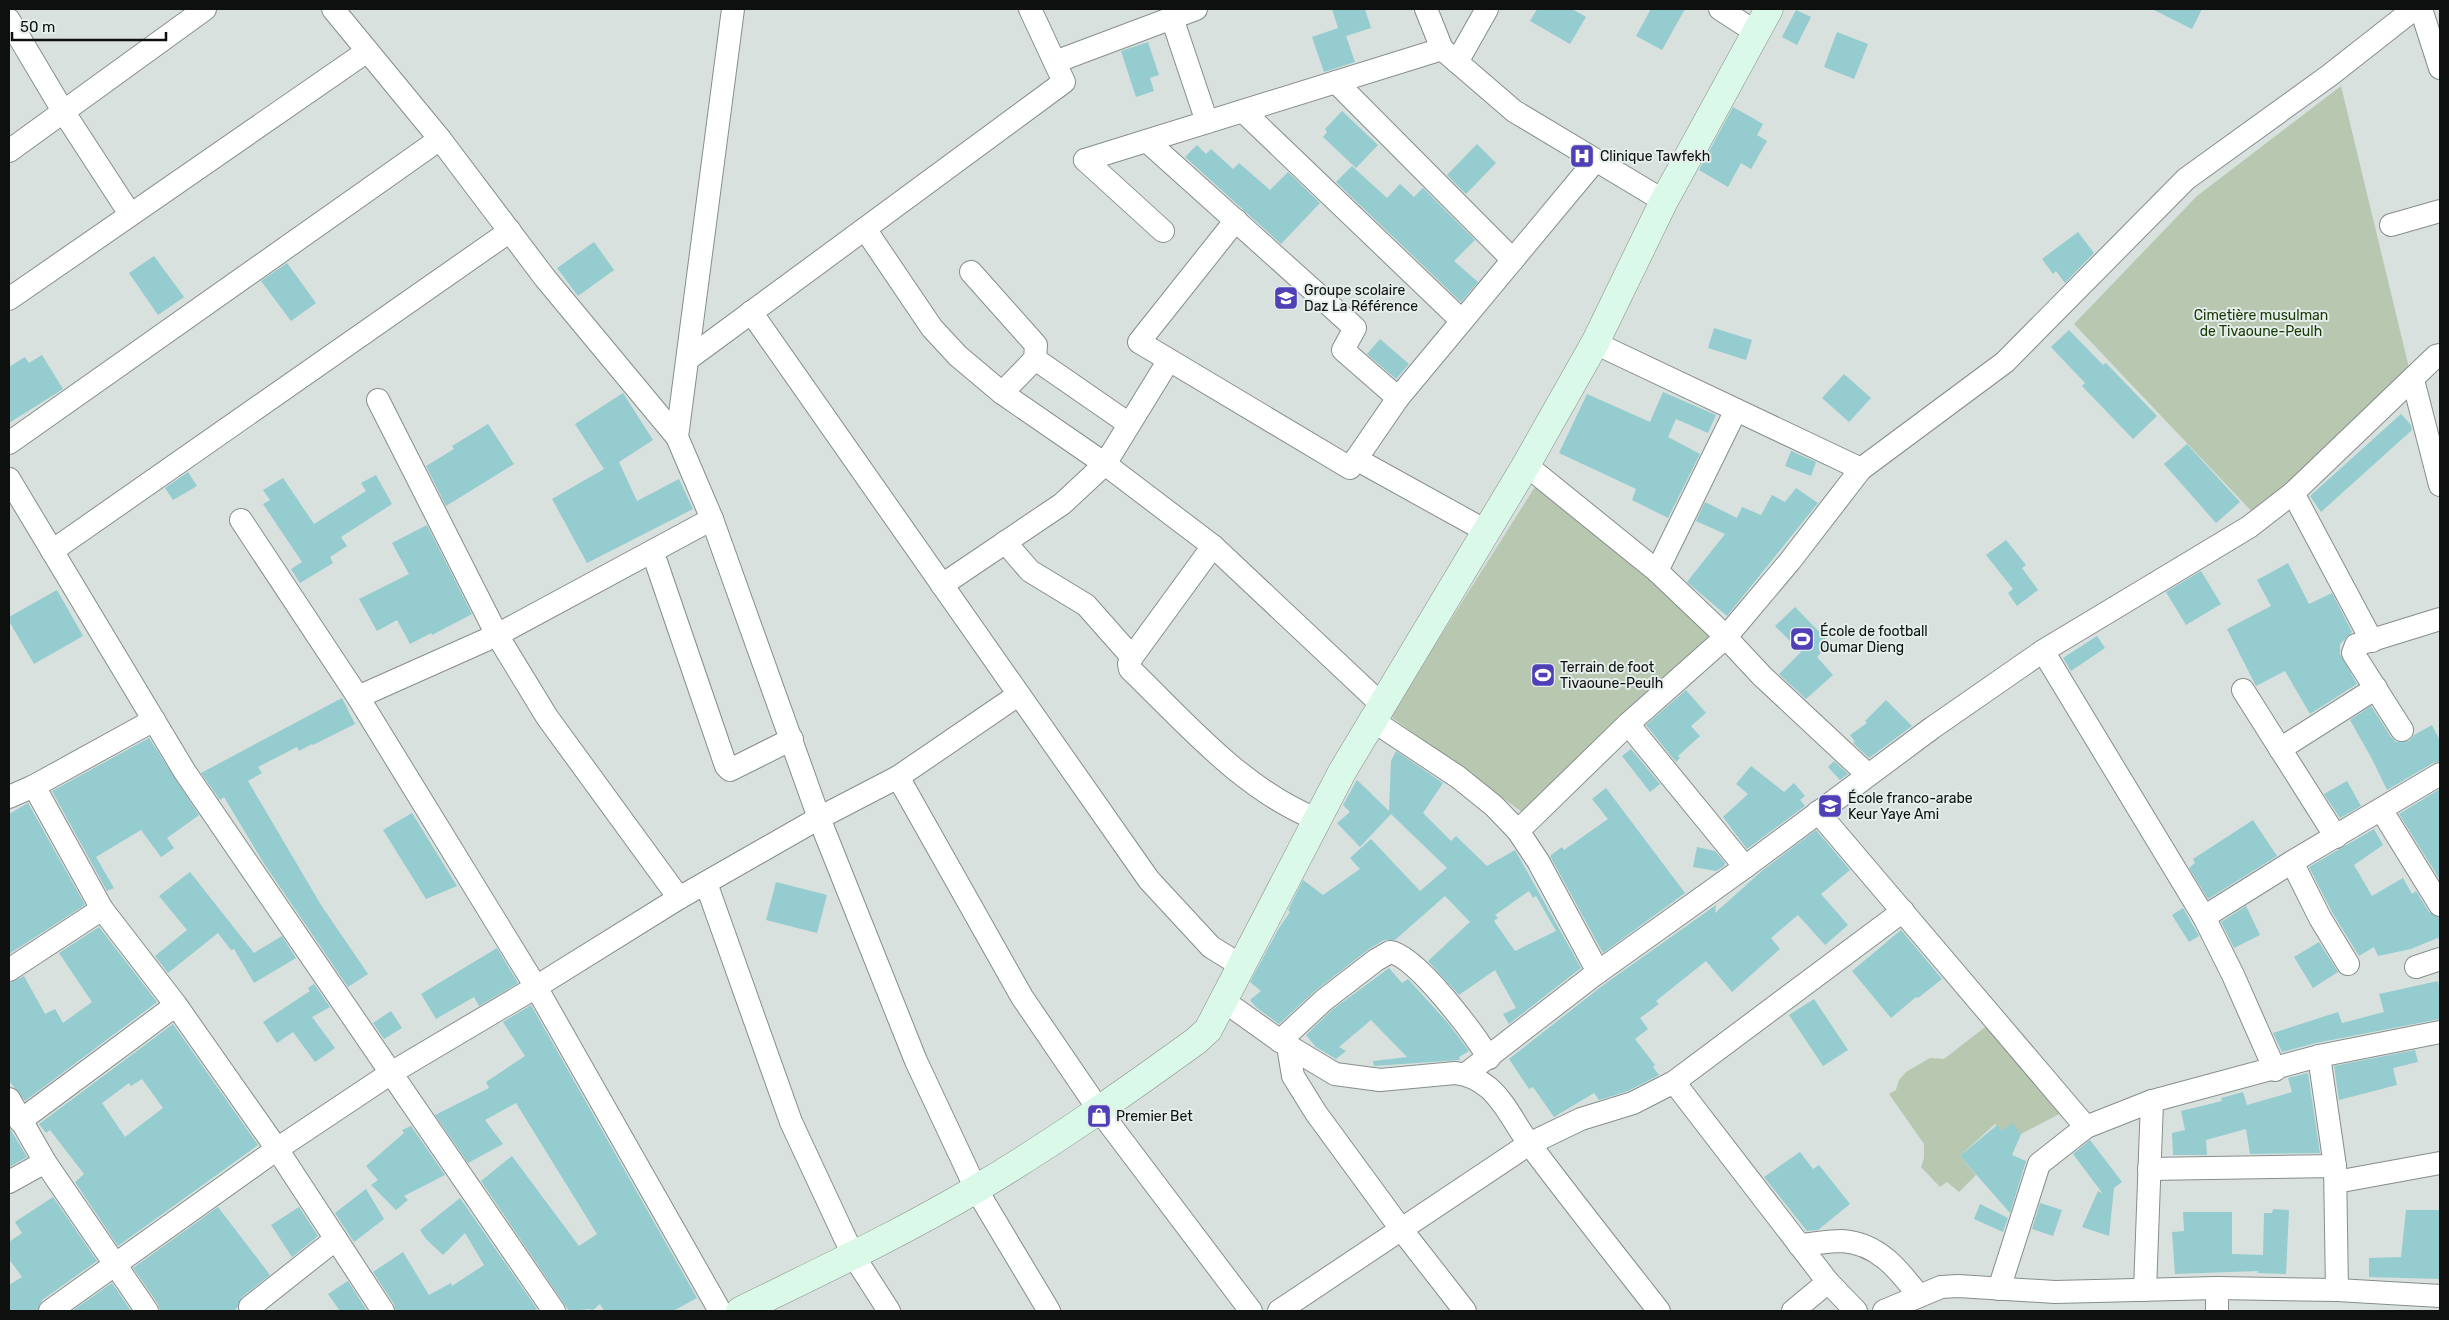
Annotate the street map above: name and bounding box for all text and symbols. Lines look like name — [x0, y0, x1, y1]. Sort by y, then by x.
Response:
scale bar — [12, 10, 166, 42]
text: 50 m — [20, 18, 55, 36]
hospital icon: Clinique Tawfekh — [1569, 143, 1595, 169]
place label: Clinique Tawfekh — [1600, 148, 1710, 165]
place label: Groupe scolaire Daz La Référence — [1304, 282, 1418, 315]
school or university icon: Groupe scolaire Daz La Référence — [1273, 285, 1299, 311]
park label: Cimetière musulman de Tivaoune-Peulh — [2194, 307, 2328, 340]
place label: École de football Oumar Dieng — [1820, 622, 1928, 656]
sports icon: École de football Oumar Dieng — [1789, 626, 1815, 652]
place label: Terrain de foot Tivaoune-Peulh — [1560, 659, 1663, 692]
sports icon: Terrain de foot Tivaoune-Peulh — [1530, 662, 1556, 688]
place label: École franco-arabe Keur Yaye Ami — [1848, 789, 1973, 823]
school or university icon: École franco-arabe Keur Yaye Ami — [1817, 793, 1843, 819]
shop icon: Premier Bet — [1086, 1103, 1112, 1129]
place label: Premier Bet — [1116, 1108, 1193, 1125]

